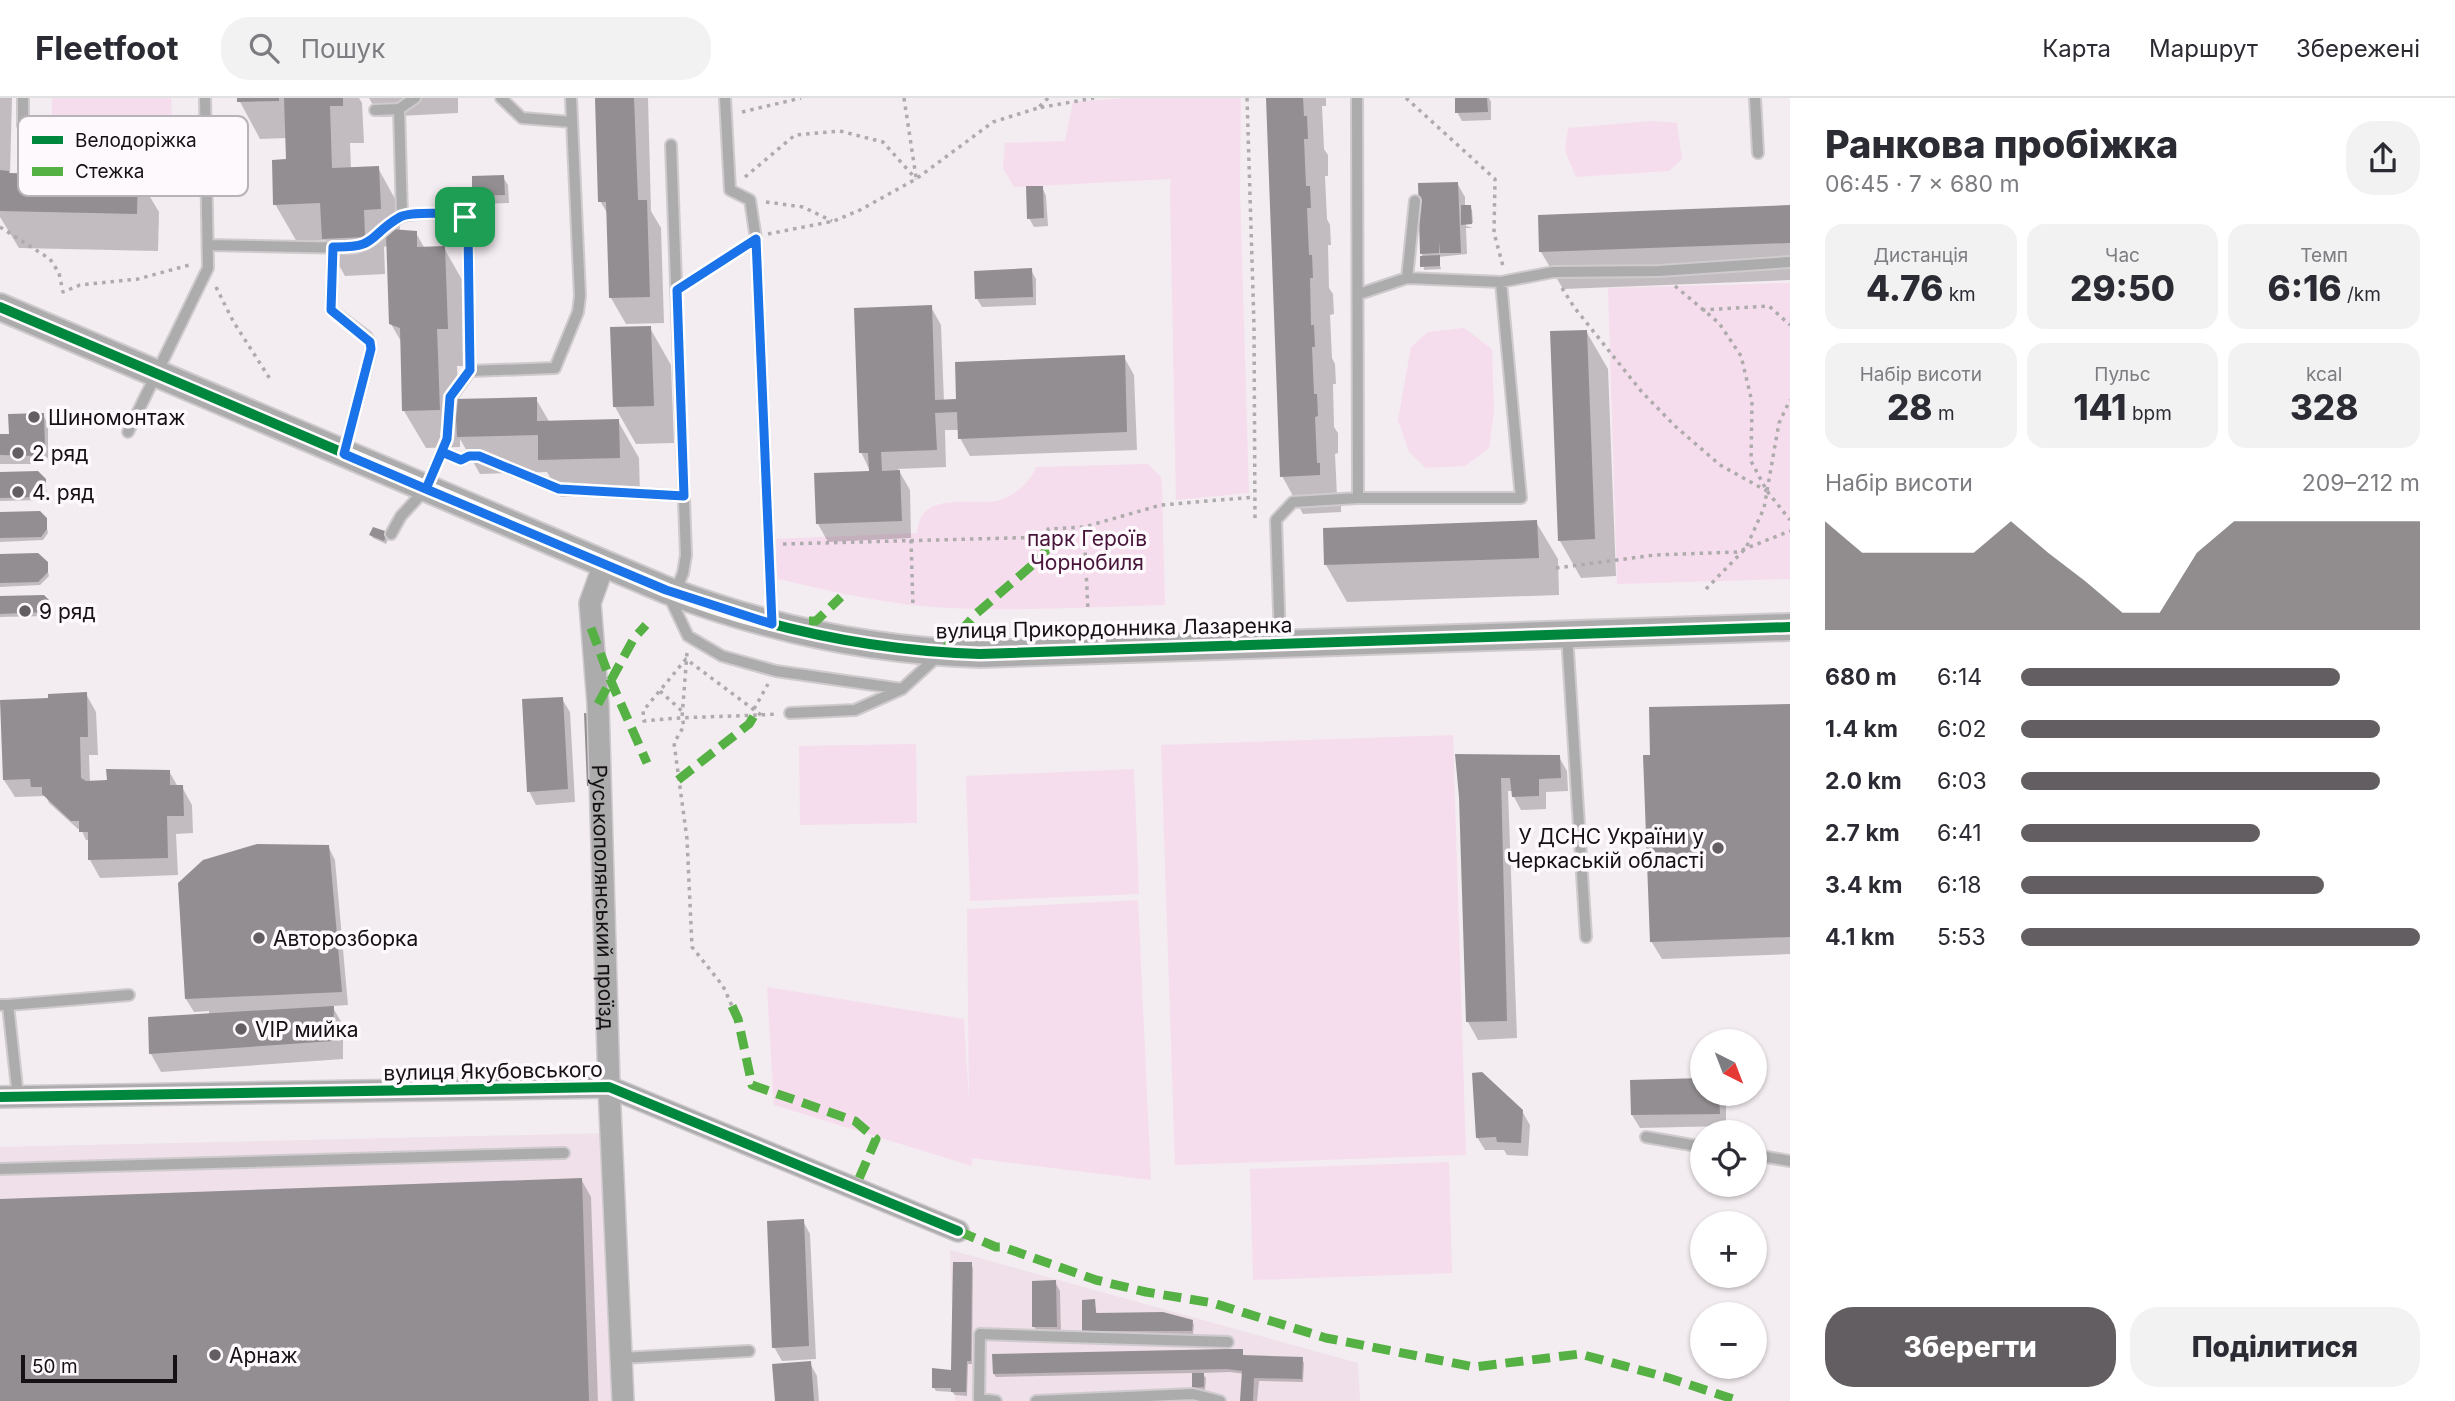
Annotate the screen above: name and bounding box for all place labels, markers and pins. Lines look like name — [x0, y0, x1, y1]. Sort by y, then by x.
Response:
pin — [435, 187, 495, 247]
place label: Шиномонтаж — [48, 405, 185, 430]
marker: Шиномонтаж — [26, 409, 42, 425]
place label: 2 ряд — [32, 441, 88, 466]
marker: 2 ряд — [10, 445, 26, 461]
place label: 4. ряд — [32, 480, 95, 505]
marker: 4. ряд — [10, 484, 26, 500]
place label: 9 ряд — [39, 599, 96, 624]
marker: 9 ряд — [17, 603, 33, 619]
place label: У ДСНС України у Черкаській області — [1506, 824, 1704, 873]
marker: У ДСНС України у Черкаській області — [1710, 840, 1726, 856]
place label: Авторозборка — [273, 926, 418, 951]
marker: Авторозборка — [251, 930, 267, 946]
place label: VIP мийка — [255, 1017, 359, 1042]
marker: VIP мийка — [233, 1021, 249, 1037]
place label: Арнаж — [229, 1343, 298, 1368]
marker: Арнаж — [207, 1347, 223, 1363]

